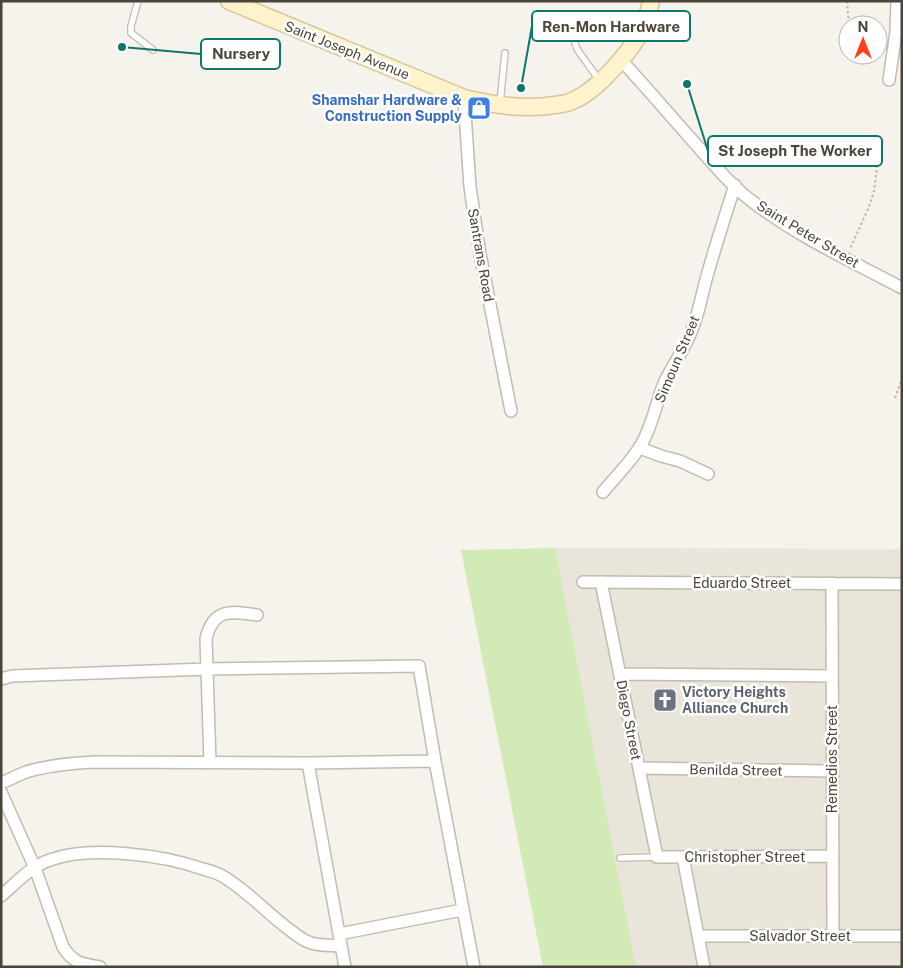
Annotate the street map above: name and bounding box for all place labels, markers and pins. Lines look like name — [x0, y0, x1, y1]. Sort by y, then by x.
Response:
callout: Ren-Mon Hardware — [532, 11, 690, 41]
callout: Nursery — [201, 39, 280, 69]
place label: Shamshar Hardware & Construction Supply — [312, 92, 462, 124]
shop icon: Shamshar Hardware & Construction Supply — [466, 95, 492, 121]
callout: St Joseph The Worker — [708, 136, 882, 166]
place label: Victory Heights Alliance Church — [682, 684, 788, 716]
church icon: Victory Heights Alliance Church — [652, 687, 678, 713]

